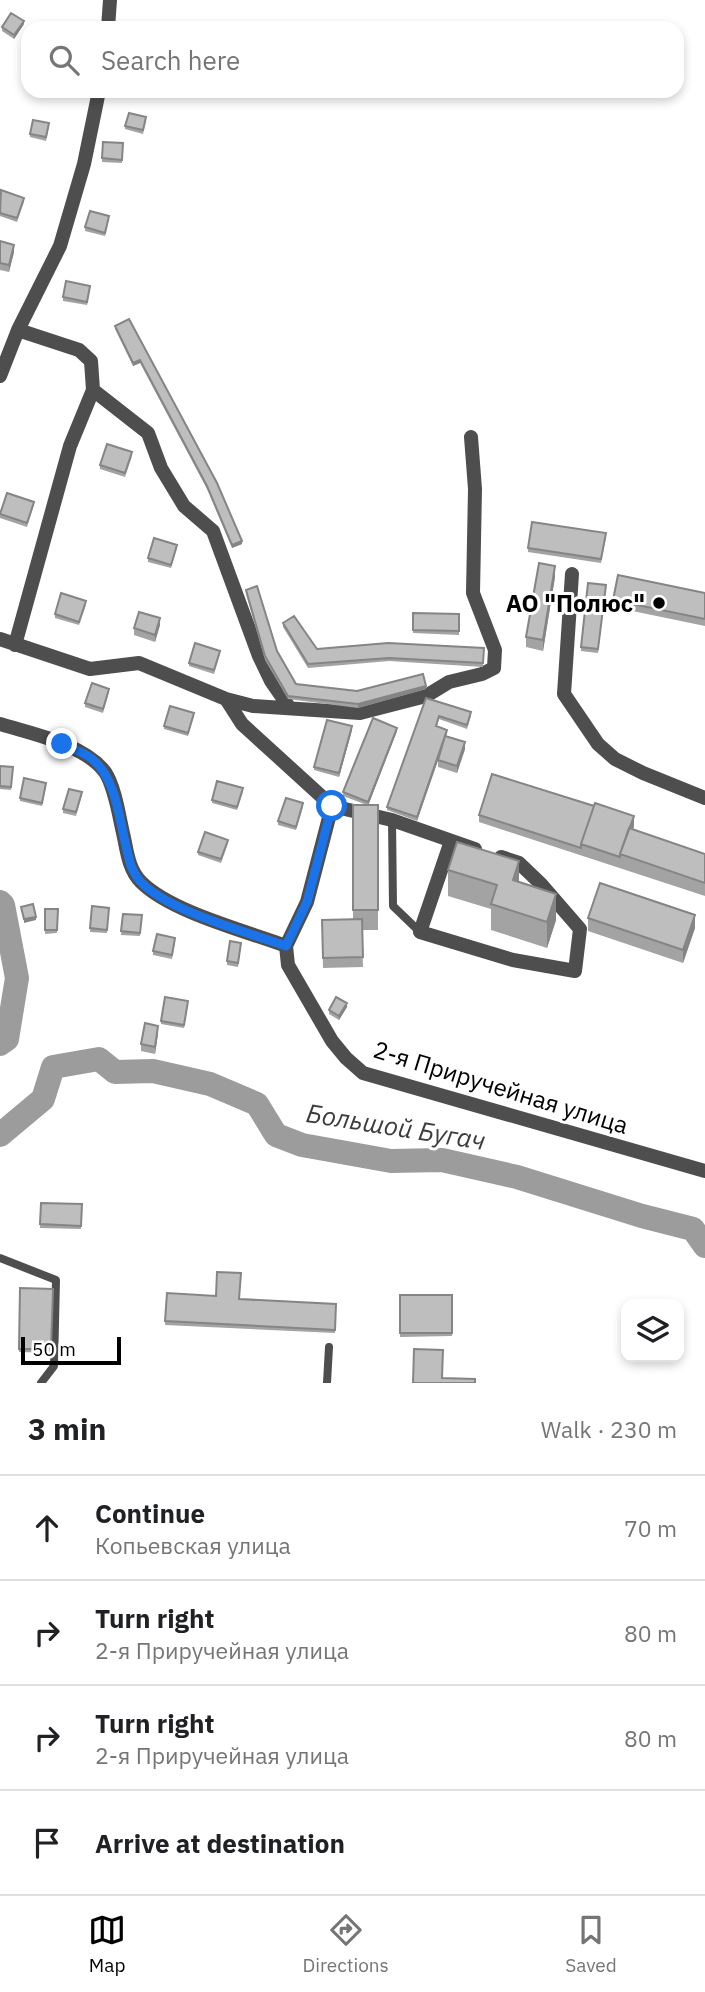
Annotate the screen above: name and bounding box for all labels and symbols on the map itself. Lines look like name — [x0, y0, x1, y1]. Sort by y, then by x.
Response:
place label: АО "Полюс" — [506, 587, 645, 619]
marker: АО "Полюс" — [651, 595, 667, 611]
route end — [46, 728, 77, 759]
route start — [316, 790, 347, 821]
street label: 2-я Приручейная улица — [370, 1033, 633, 1141]
water label: Большой Бугач — [304, 1095, 488, 1157]
scale bar — [21, 1334, 121, 1366]

